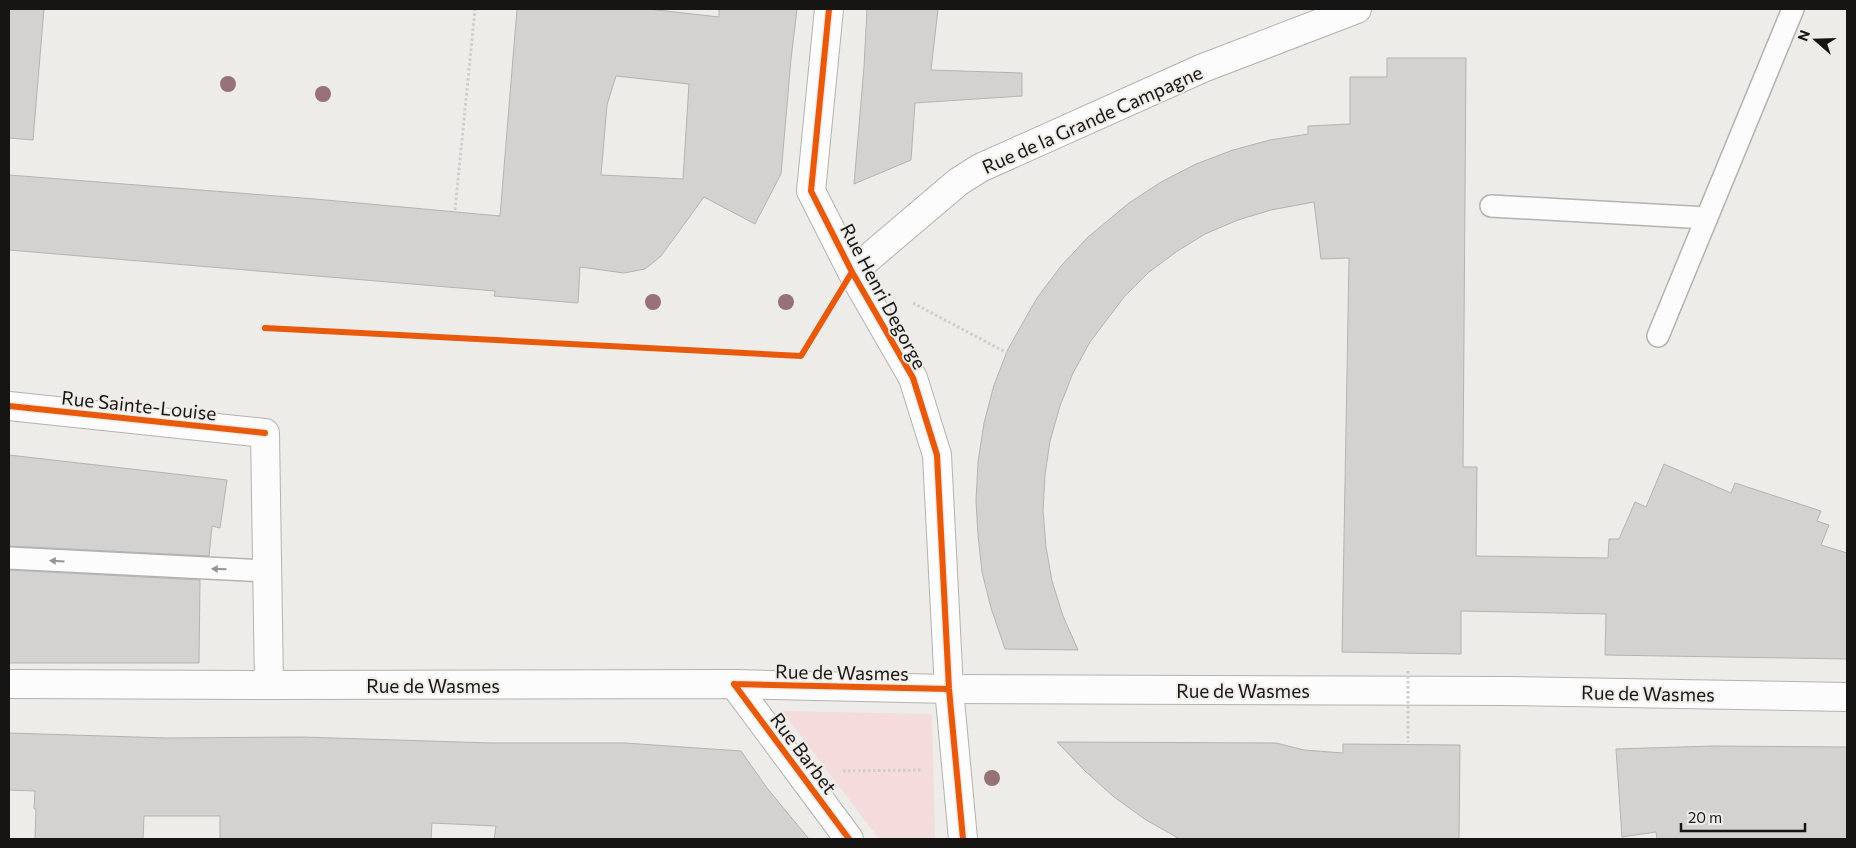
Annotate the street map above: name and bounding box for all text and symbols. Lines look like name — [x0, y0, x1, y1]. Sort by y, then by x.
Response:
north arrow — [1791, 15, 1841, 65]
text: N — [1794, 28, 1813, 43]
street label: Rue de la Grande Campagne — [978, 60, 1206, 178]
street label: Rue Henri Degorge — [836, 219, 932, 373]
street label: Rue Sainte-Louise — [60, 385, 218, 425]
one-way arrow — [49, 556, 65, 564]
one-way arrow — [211, 565, 227, 573]
street label: Rue de Wasmes — [775, 659, 909, 685]
street label: Rue de Wasmes — [366, 674, 500, 697]
street label: Rue de Wasmes — [1176, 679, 1310, 702]
street label: Rue de Wasmes — [1581, 680, 1715, 706]
street label: Rue Barbet — [766, 708, 842, 798]
scale bar — [1681, 800, 1805, 832]
text: 20 m — [1688, 808, 1722, 826]

